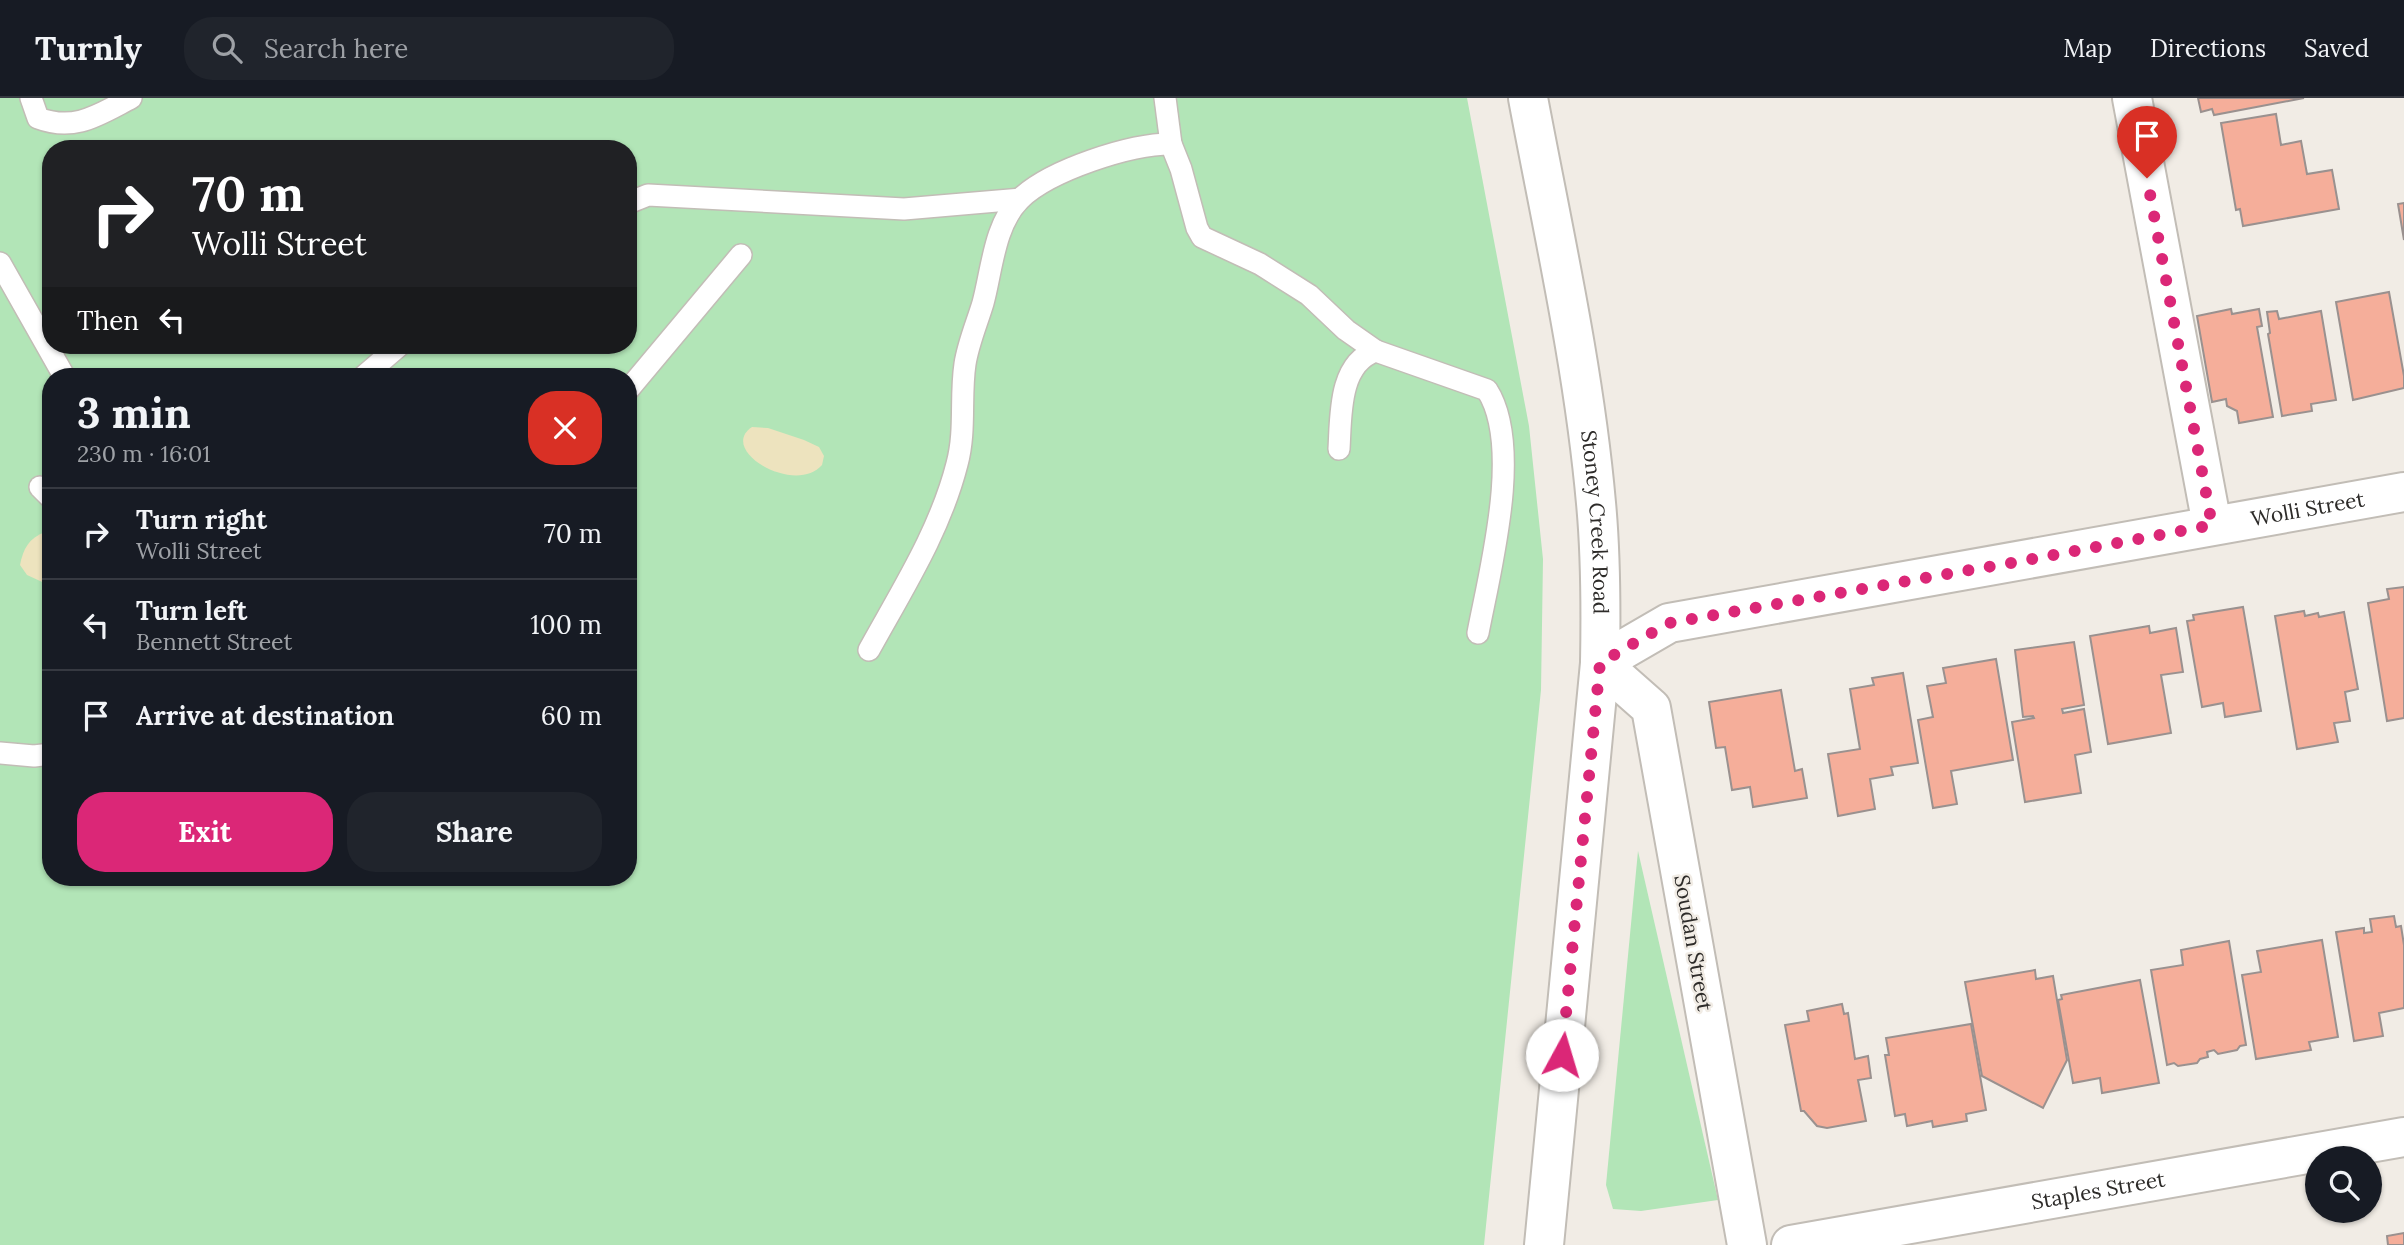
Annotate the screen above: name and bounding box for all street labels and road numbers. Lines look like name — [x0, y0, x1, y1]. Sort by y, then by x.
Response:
street label: Stoney Creek Road — [1575, 428, 1615, 614]
street label: Wolli Street — [2249, 485, 2367, 532]
street label: Soudan Street — [1668, 873, 1719, 1014]
street label: Staples Street — [2029, 1165, 2168, 1215]

